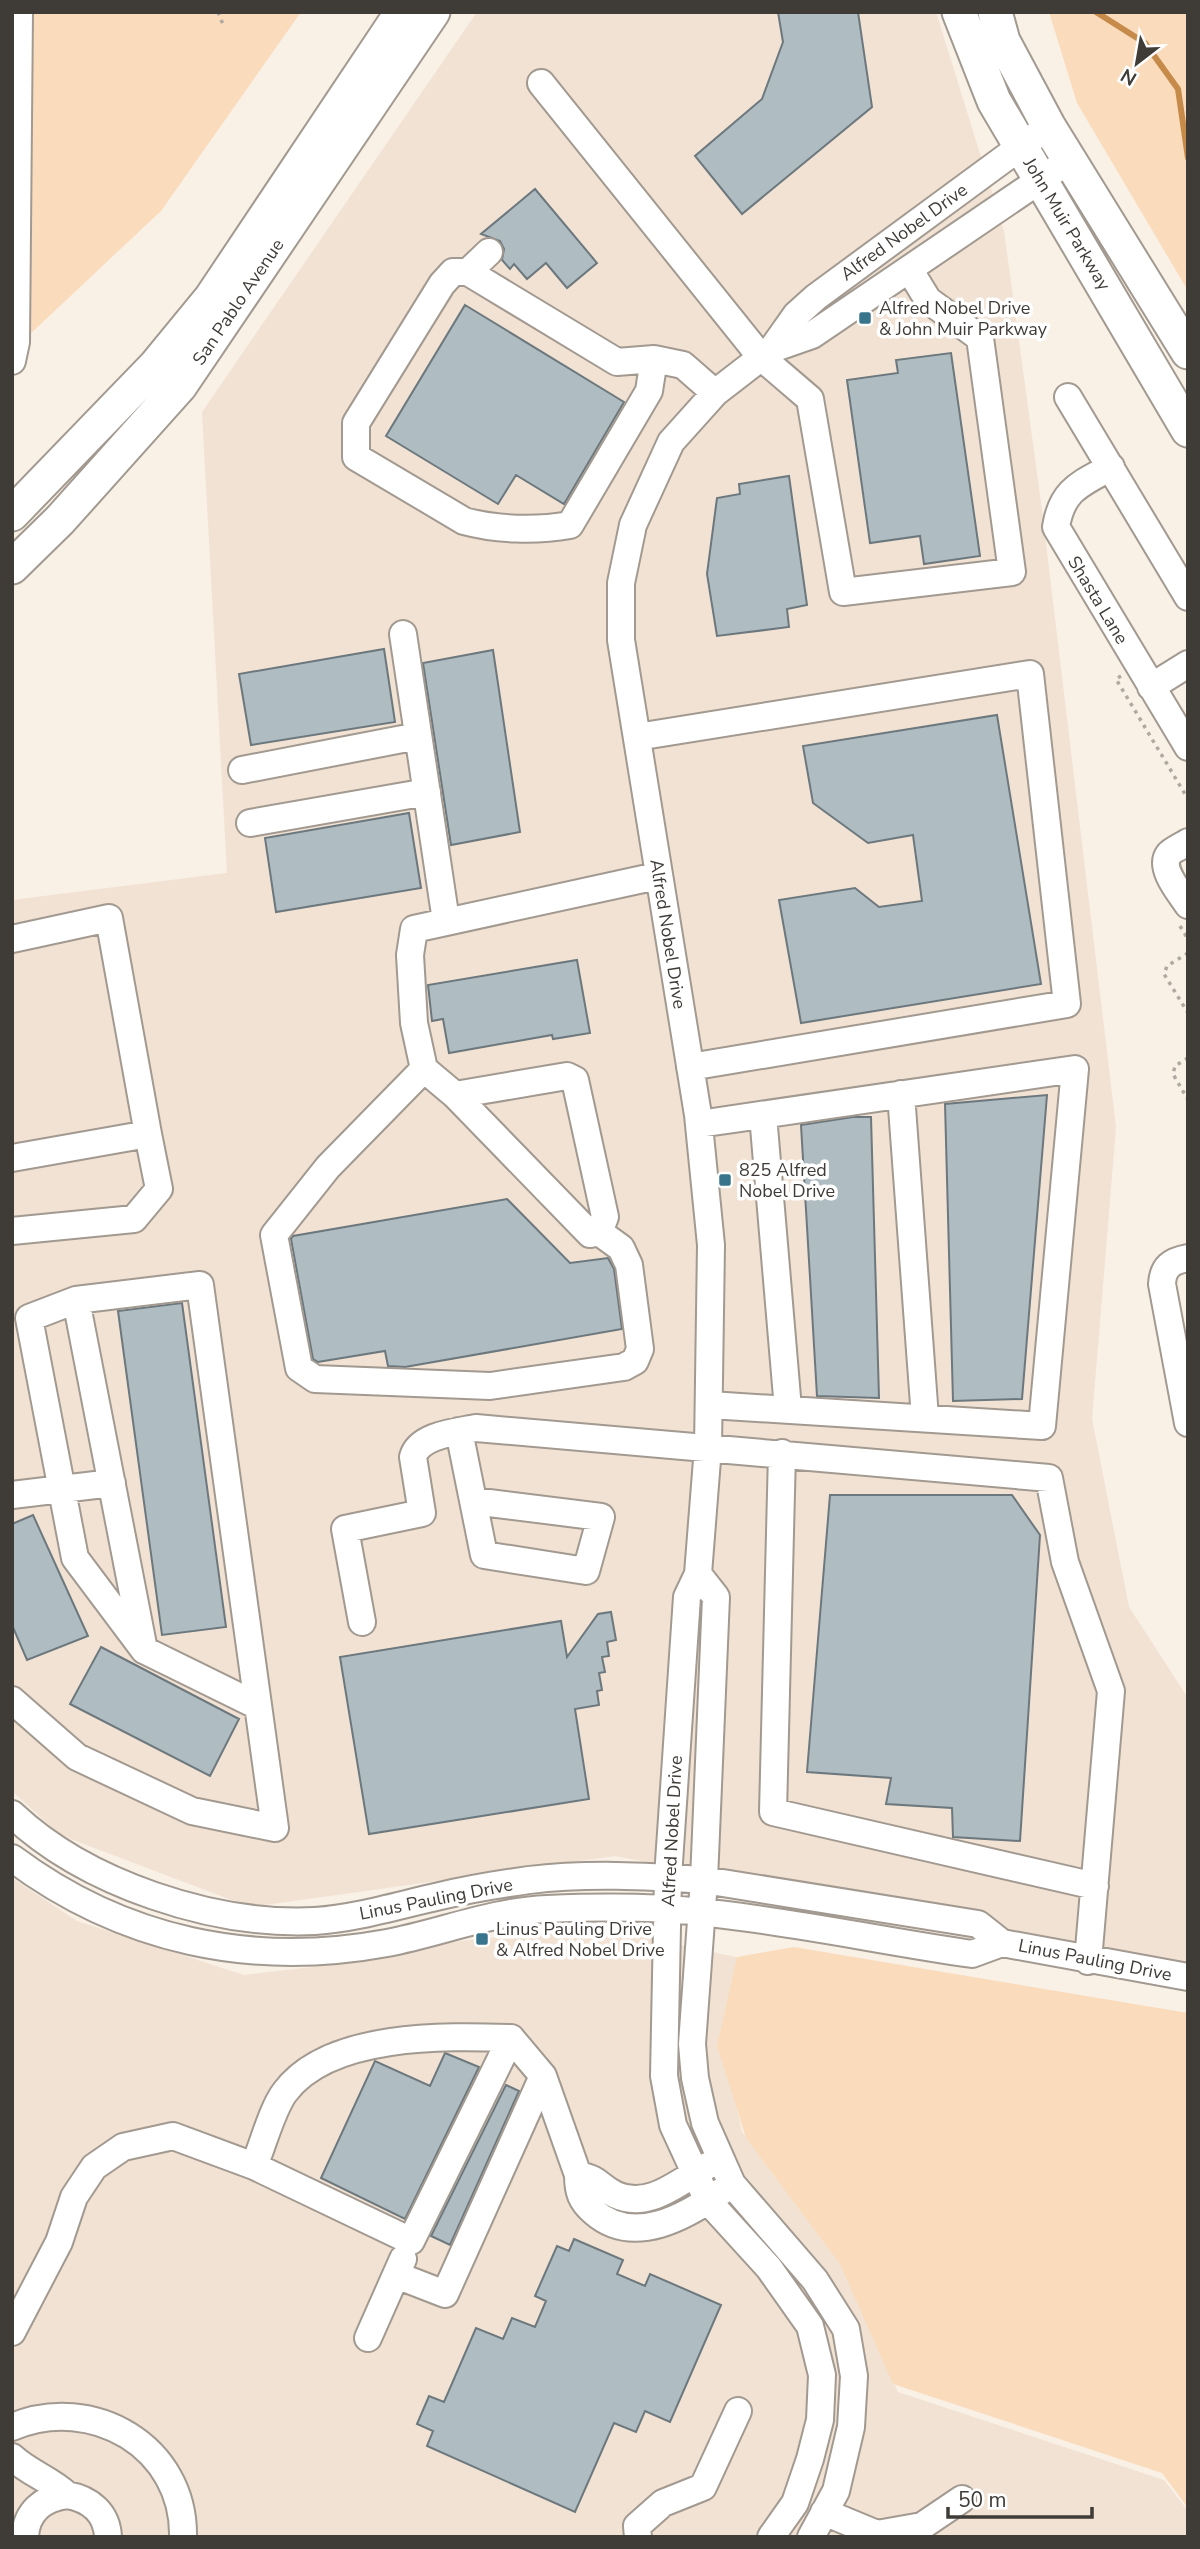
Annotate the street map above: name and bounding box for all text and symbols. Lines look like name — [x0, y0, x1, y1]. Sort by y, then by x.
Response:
north arrow — [1102, 28, 1172, 98]
text: N — [1116, 62, 1142, 92]
street label: John Muir Parkway — [1017, 152, 1117, 296]
street label: Alfred Nobel Drive — [836, 178, 972, 286]
street label: San Pablo Avenue — [187, 234, 289, 370]
place label: Alfred Nobel Drive & John Muir Parkway — [879, 296, 1048, 341]
marker: Alfred Nobel Drive & John Muir Parkway — [857, 310, 873, 326]
street label: Shasta Lane — [1062, 551, 1134, 649]
street label: Alfred Nobel Drive — [644, 857, 692, 1011]
place label: 825 Alfred Nobel Drive — [739, 1158, 835, 1203]
marker: 825 Alfred Nobel Drive — [717, 1172, 733, 1188]
street label: Alfred Nobel Drive — [656, 1755, 688, 1907]
street label: Linus Pauling Drive — [357, 1872, 515, 1926]
place label: Linus Pauling Drive & Alfred Nobel Drive — [496, 1917, 664, 1962]
marker: Linus Pauling Drive & Alfred Nobel Drive — [474, 1931, 490, 1947]
street label: Linus Pauling Drive — [1016, 1933, 1174, 1987]
scale bar — [948, 2476, 1092, 2520]
text: 50 m — [958, 2486, 1007, 2514]

